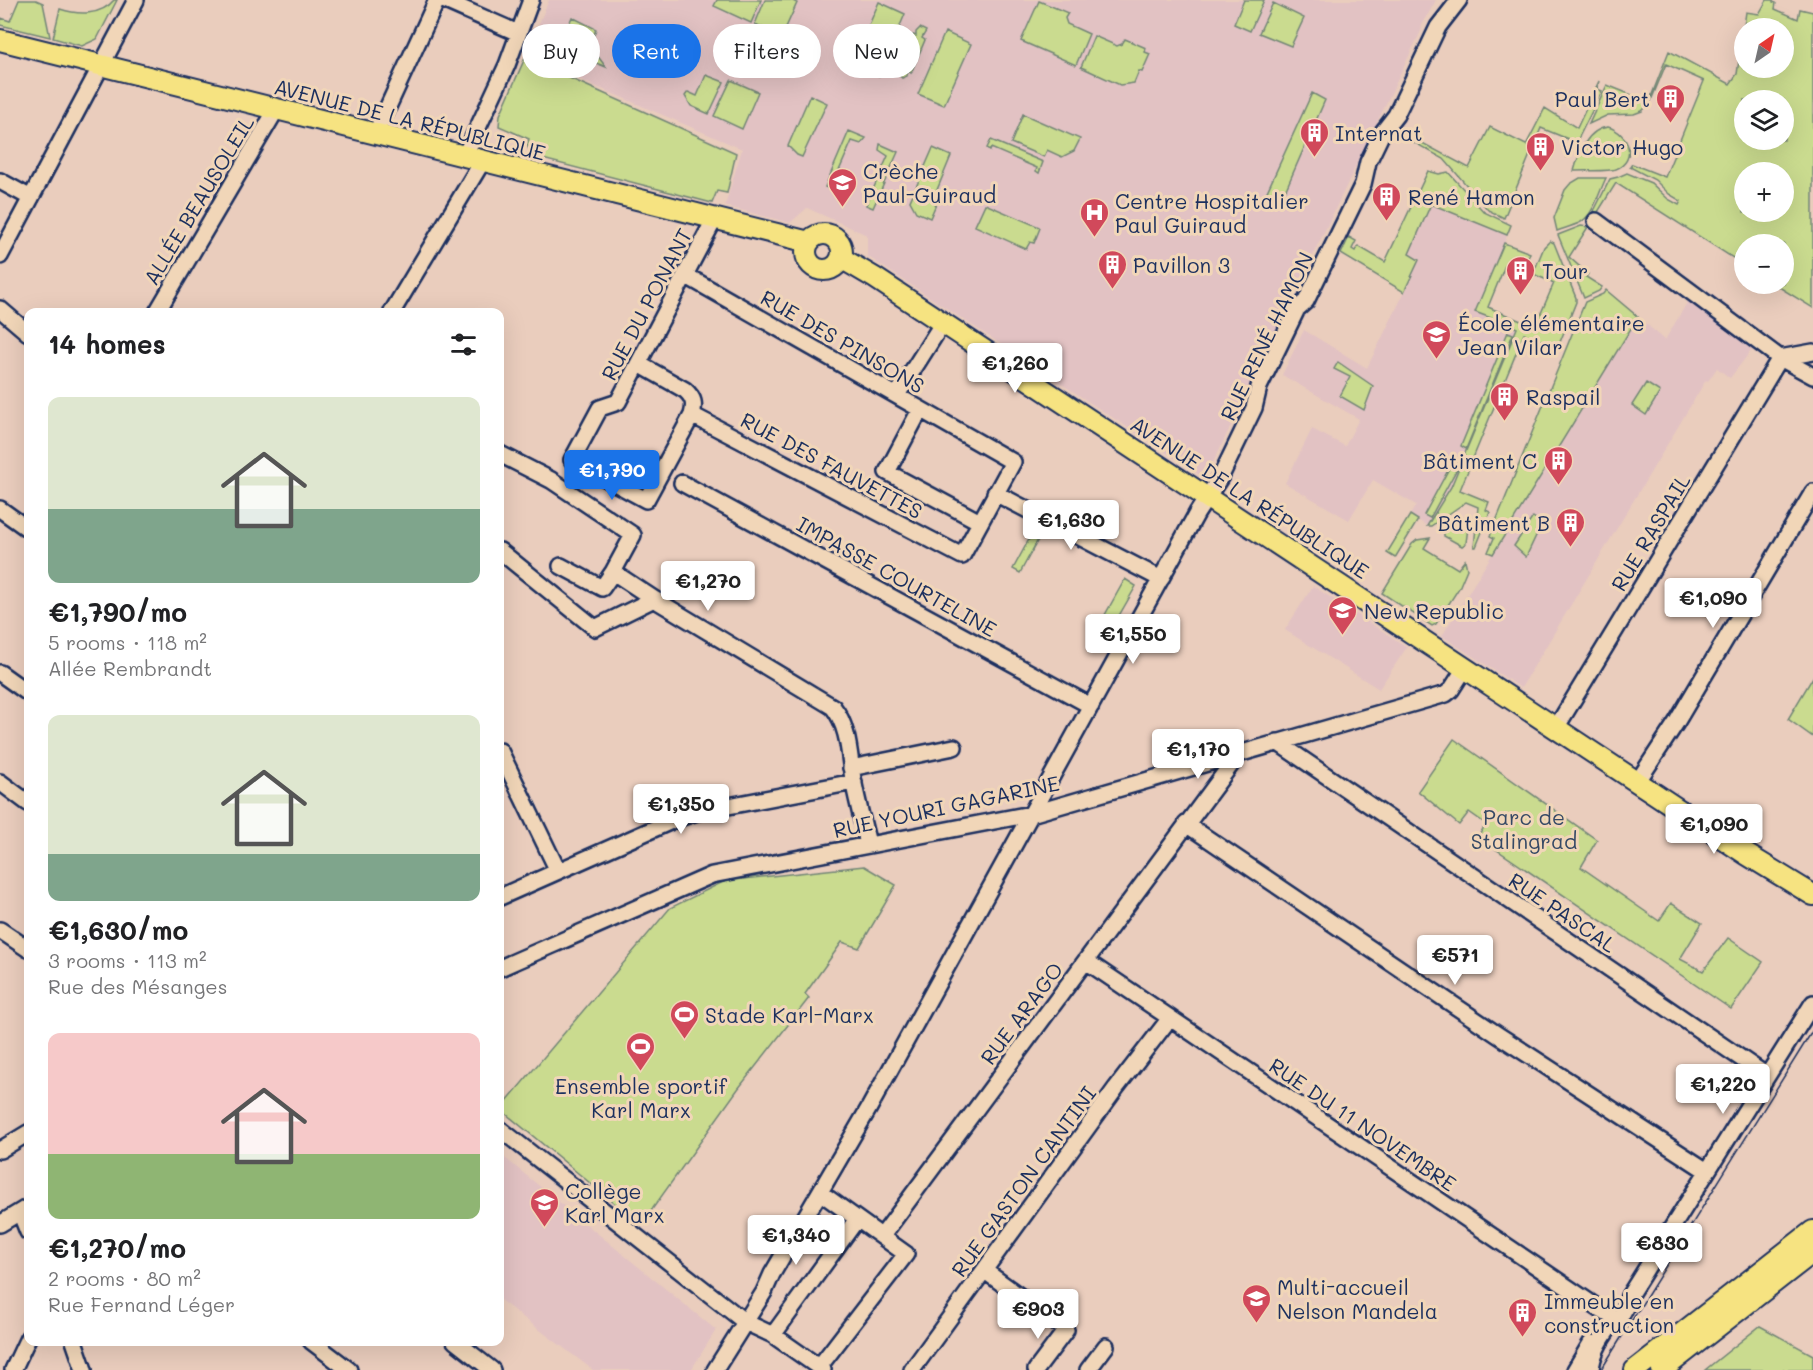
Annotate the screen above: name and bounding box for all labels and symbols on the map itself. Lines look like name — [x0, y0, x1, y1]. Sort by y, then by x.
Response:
north arrow — [1734, 18, 1794, 78]
street label: AVENUE DE LA RÉPUBLIQUE — [272, 72, 548, 166]
building icon: Paul Bert — [1655, 82, 1687, 124]
place label: Paul Bert — [1555, 85, 1650, 112]
street label: ALLÉE BEAUSOLEIL — [137, 110, 259, 290]
building icon: Internat — [1298, 116, 1330, 158]
place label: Internat — [1335, 119, 1423, 146]
building icon: Victor Hugo — [1524, 130, 1556, 172]
place label: Victor Hugo — [1561, 133, 1683, 160]
place label: Crèche Paul-Guiraud — [863, 157, 996, 208]
school or university icon: Crèche Paul-Guiraud — [826, 166, 858, 208]
building icon: René Hamon — [1371, 180, 1403, 222]
place label: René Hamon — [1408, 183, 1535, 210]
place label: Centre Hospitalier Paul Guiraud — [1115, 187, 1309, 238]
hospital icon: Centre Hospitalier Paul Guiraud — [1078, 196, 1110, 238]
street label: RUE DU PONANT — [595, 223, 697, 385]
street label: RUE RENÉ HAMON — [1213, 247, 1319, 425]
building icon: Pavillon 3 — [1096, 248, 1128, 290]
place label: Pavillon 3 — [1133, 251, 1230, 278]
building icon: Tour — [1505, 254, 1537, 296]
place label: Tour — [1542, 257, 1588, 284]
street label: RUE DES PINSONS — [756, 283, 930, 399]
place label: École élémentaire Jean Vilar — [1458, 309, 1645, 360]
school or university icon: École élémentaire Jean Vilar — [1421, 318, 1453, 360]
pin: €1,260 — [966, 343, 1064, 394]
building icon: Raspail — [1489, 380, 1521, 422]
place label: Raspail — [1526, 383, 1601, 410]
street label: RUE DES FAUVETTES — [737, 406, 927, 524]
street label: AVENUE DE LA RÉPUBLIQUE — [1126, 410, 1374, 584]
building icon: Bâtiment C — [1542, 444, 1574, 486]
place label: Bâtiment C — [1423, 447, 1537, 474]
pin: €1,790 — [563, 450, 661, 501]
street label: RUE RASPAIL — [1604, 468, 1696, 596]
pin: €1,630 — [1022, 500, 1120, 551]
building icon: Bâtiment B — [1555, 506, 1587, 548]
place label: Bâtiment B — [1438, 509, 1550, 536]
street label: IMPASSE COURTELINE — [792, 510, 1002, 642]
pin: €1,270 — [659, 561, 757, 612]
pin: €1,090 — [1664, 578, 1762, 629]
school or university icon: New Republic — [1327, 594, 1359, 636]
place label: New Republic — [1364, 597, 1504, 624]
pin: €1,550 — [1084, 614, 1182, 665]
pin: €1,170 — [1149, 729, 1247, 780]
street label: RUE YOURI GAGARINE — [831, 769, 1061, 843]
pin: €1,350 — [632, 784, 730, 835]
park label: Parc de Stalingrad — [1471, 803, 1577, 854]
pin: €1,090 — [1665, 804, 1763, 855]
street label: RUE PASCAL — [1504, 866, 1622, 958]
pin: €571 — [1419, 935, 1491, 986]
street label: RUE ARAGO — [974, 957, 1068, 1069]
sports icon: Stade Karl-Marx — [668, 998, 700, 1040]
place label: Stade Karl-Marx — [705, 1001, 874, 1028]
sports icon: Ensemble sportif Karl Marx — [625, 1030, 657, 1072]
street label: RUE DU 11 NOVEMBRE — [1264, 1051, 1462, 1197]
pin: €1,220 — [1674, 1064, 1772, 1115]
place label: Ensemble sportif Karl Marx — [555, 1072, 728, 1123]
street label: RUE GASTON CANTINI — [945, 1080, 1101, 1282]
place label: Collège Karl Marx — [565, 1177, 664, 1228]
school or university icon: Collège Karl Marx — [528, 1186, 560, 1228]
pin: €1,340 — [747, 1215, 845, 1266]
pin: €830 — [1626, 1223, 1698, 1274]
place label: Multi-accueil Nelson Mandela — [1277, 1273, 1438, 1324]
school or university icon: Multi-accueil Nelson Mandela — [1240, 1282, 1272, 1324]
place label: Immeuble en construction — [1544, 1287, 1674, 1338]
pin: €903 — [1002, 1289, 1074, 1340]
building icon: Immeuble en construction — [1507, 1296, 1539, 1338]

